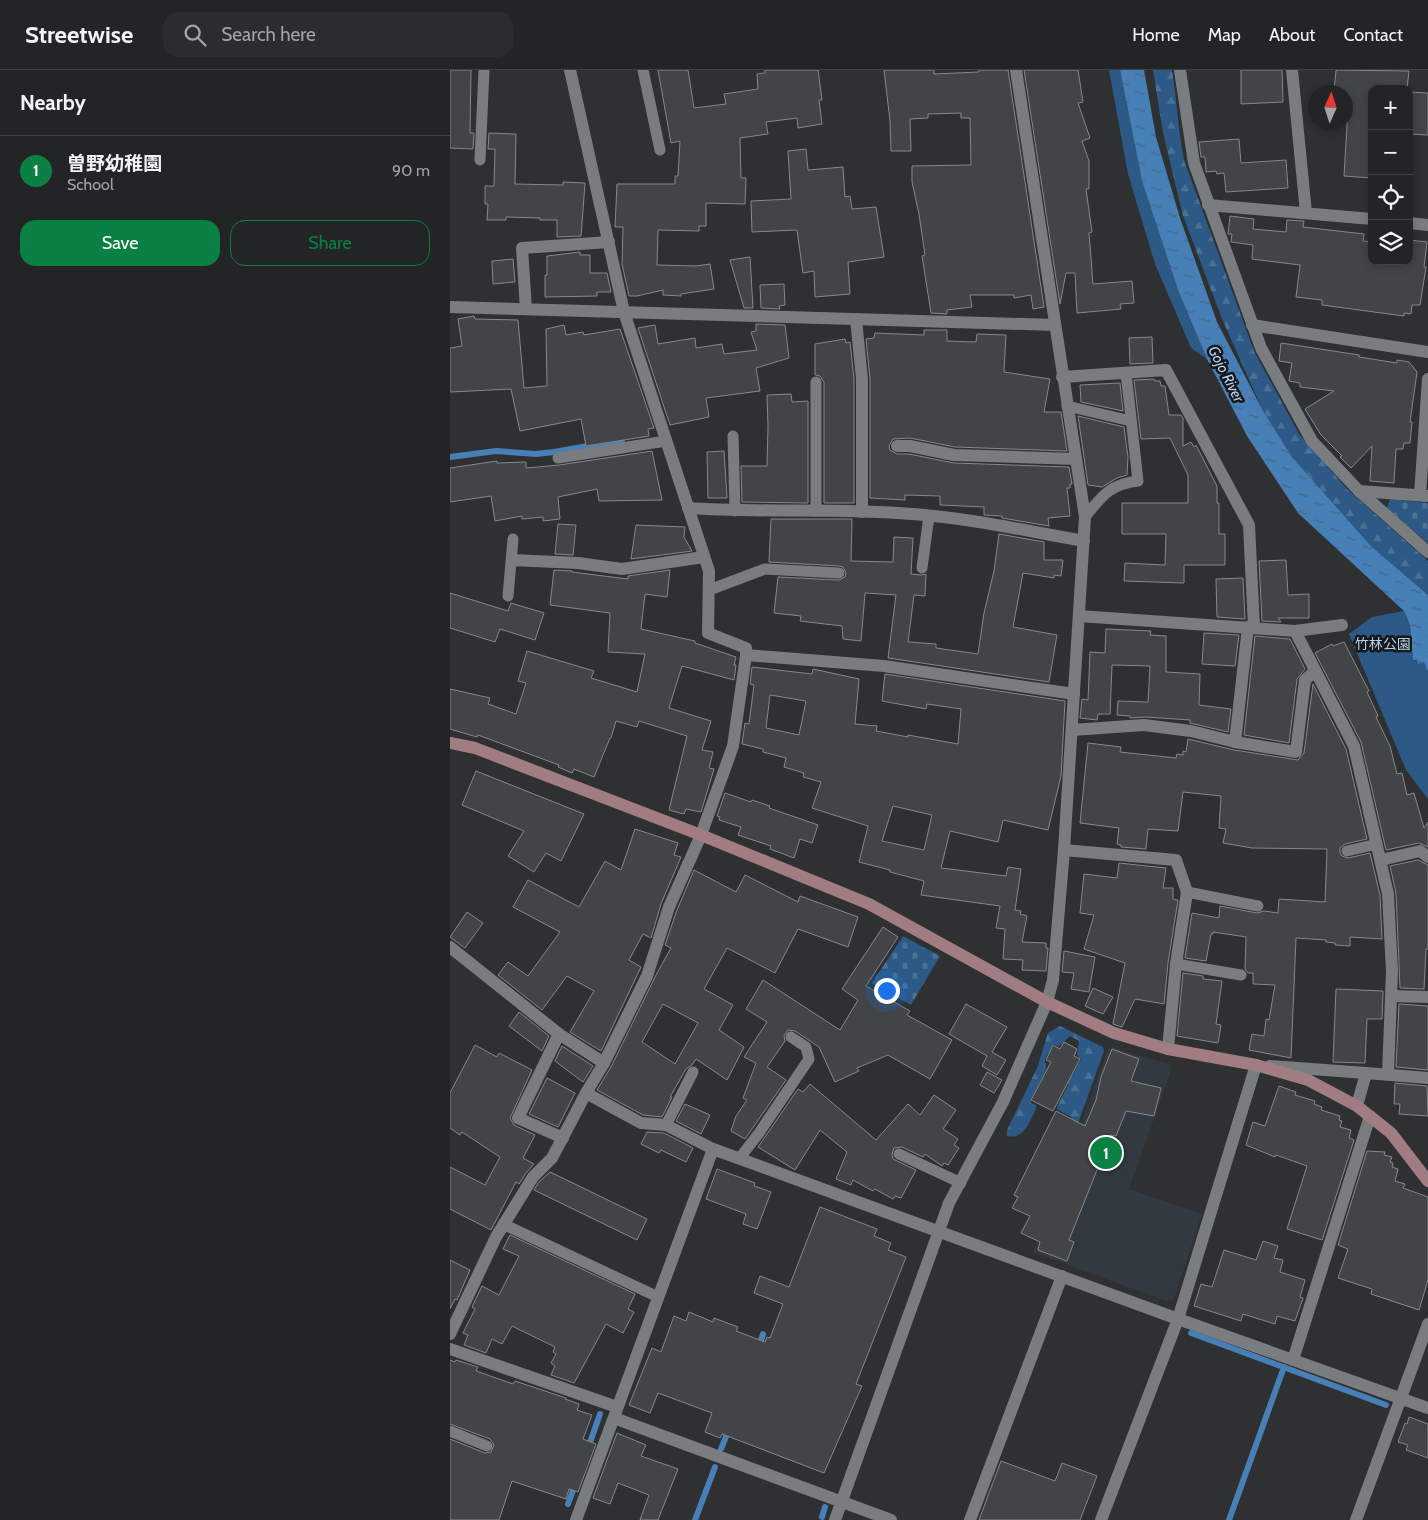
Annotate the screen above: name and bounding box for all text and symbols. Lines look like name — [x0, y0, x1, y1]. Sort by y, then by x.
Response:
search box — [163, 12, 513, 57]
text: Streetwise — [25, 20, 133, 49]
icon: search — [181, 21, 209, 49]
text: Search here — [221, 23, 316, 46]
text: Home — [1132, 24, 1180, 46]
text: Map — [1208, 24, 1241, 46]
text: About — [1269, 24, 1315, 46]
text: Contact — [1343, 24, 1403, 46]
north arrow — [1308, 85, 1353, 130]
map controls — [1368, 85, 1413, 265]
button: + — [1368, 85, 1413, 130]
text: Nearby — [20, 90, 86, 115]
button: − — [1368, 130, 1413, 175]
text: 曽野幼稚園 — [67, 152, 162, 175]
text: 1 — [33, 161, 39, 180]
text: 90 m — [392, 161, 430, 180]
text: School — [67, 175, 114, 194]
button: locate — [1368, 175, 1413, 220]
button: Save — [20, 220, 220, 266]
button: Share — [230, 220, 430, 266]
button: layers — [1368, 220, 1413, 265]
water label: Gojo River — [1204, 343, 1248, 406]
park label: 竹林公園 — [1355, 635, 1411, 653]
your location — [874, 978, 900, 1004]
pin: 1 — [1090, 1134, 1122, 1172]

